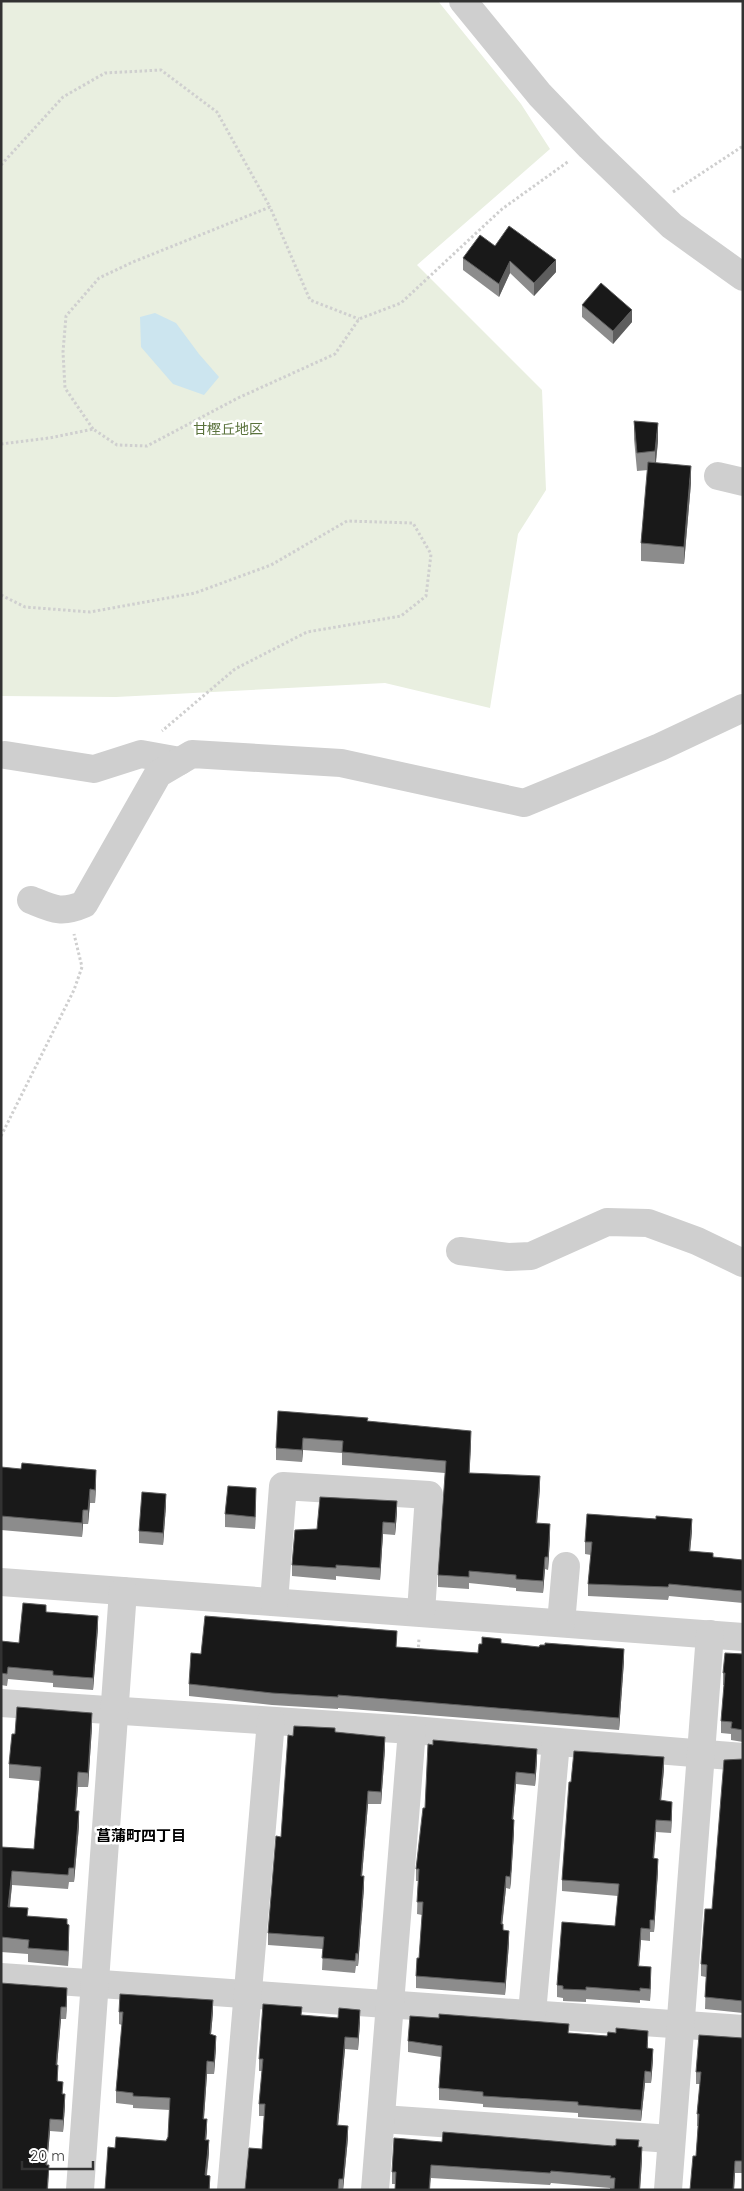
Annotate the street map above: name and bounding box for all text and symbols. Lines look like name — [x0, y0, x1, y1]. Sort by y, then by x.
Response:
park label: 甘樫丘地区 — [193, 420, 263, 438]
district label: 菖蒲町四丁目 — [96, 1826, 186, 1845]
scale bar — [22, 2138, 94, 2170]
text: 20 m — [30, 2146, 65, 2165]

